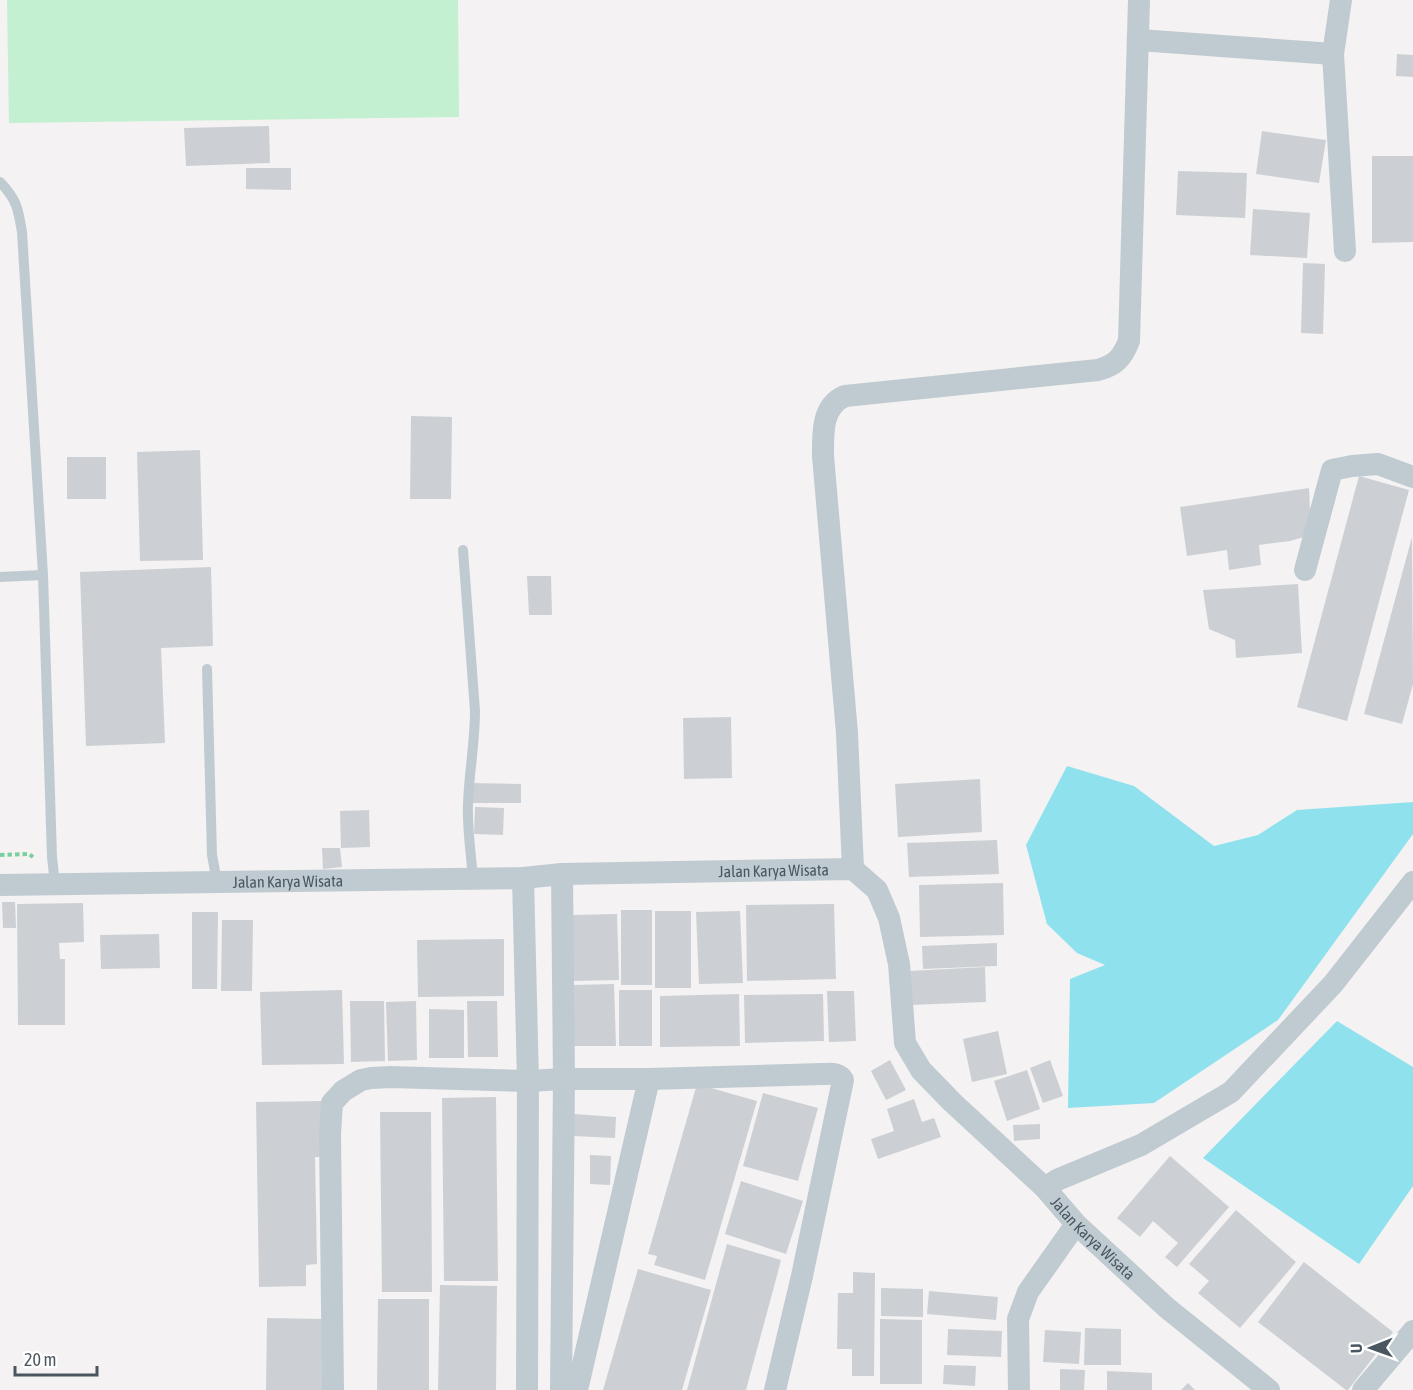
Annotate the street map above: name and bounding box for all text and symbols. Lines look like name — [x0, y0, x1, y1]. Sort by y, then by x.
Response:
street label: Jalan Karya Wisata — [718, 860, 829, 880]
street label: Jalan Karya Wisata — [233, 871, 343, 891]
street label: Jalan Karya Wisata — [1047, 1193, 1139, 1283]
north arrow — [1341, 1318, 1401, 1378]
scale bar — [15, 1339, 98, 1377]
text: U — [1347, 1343, 1365, 1353]
text: 20 m — [24, 1349, 56, 1370]

